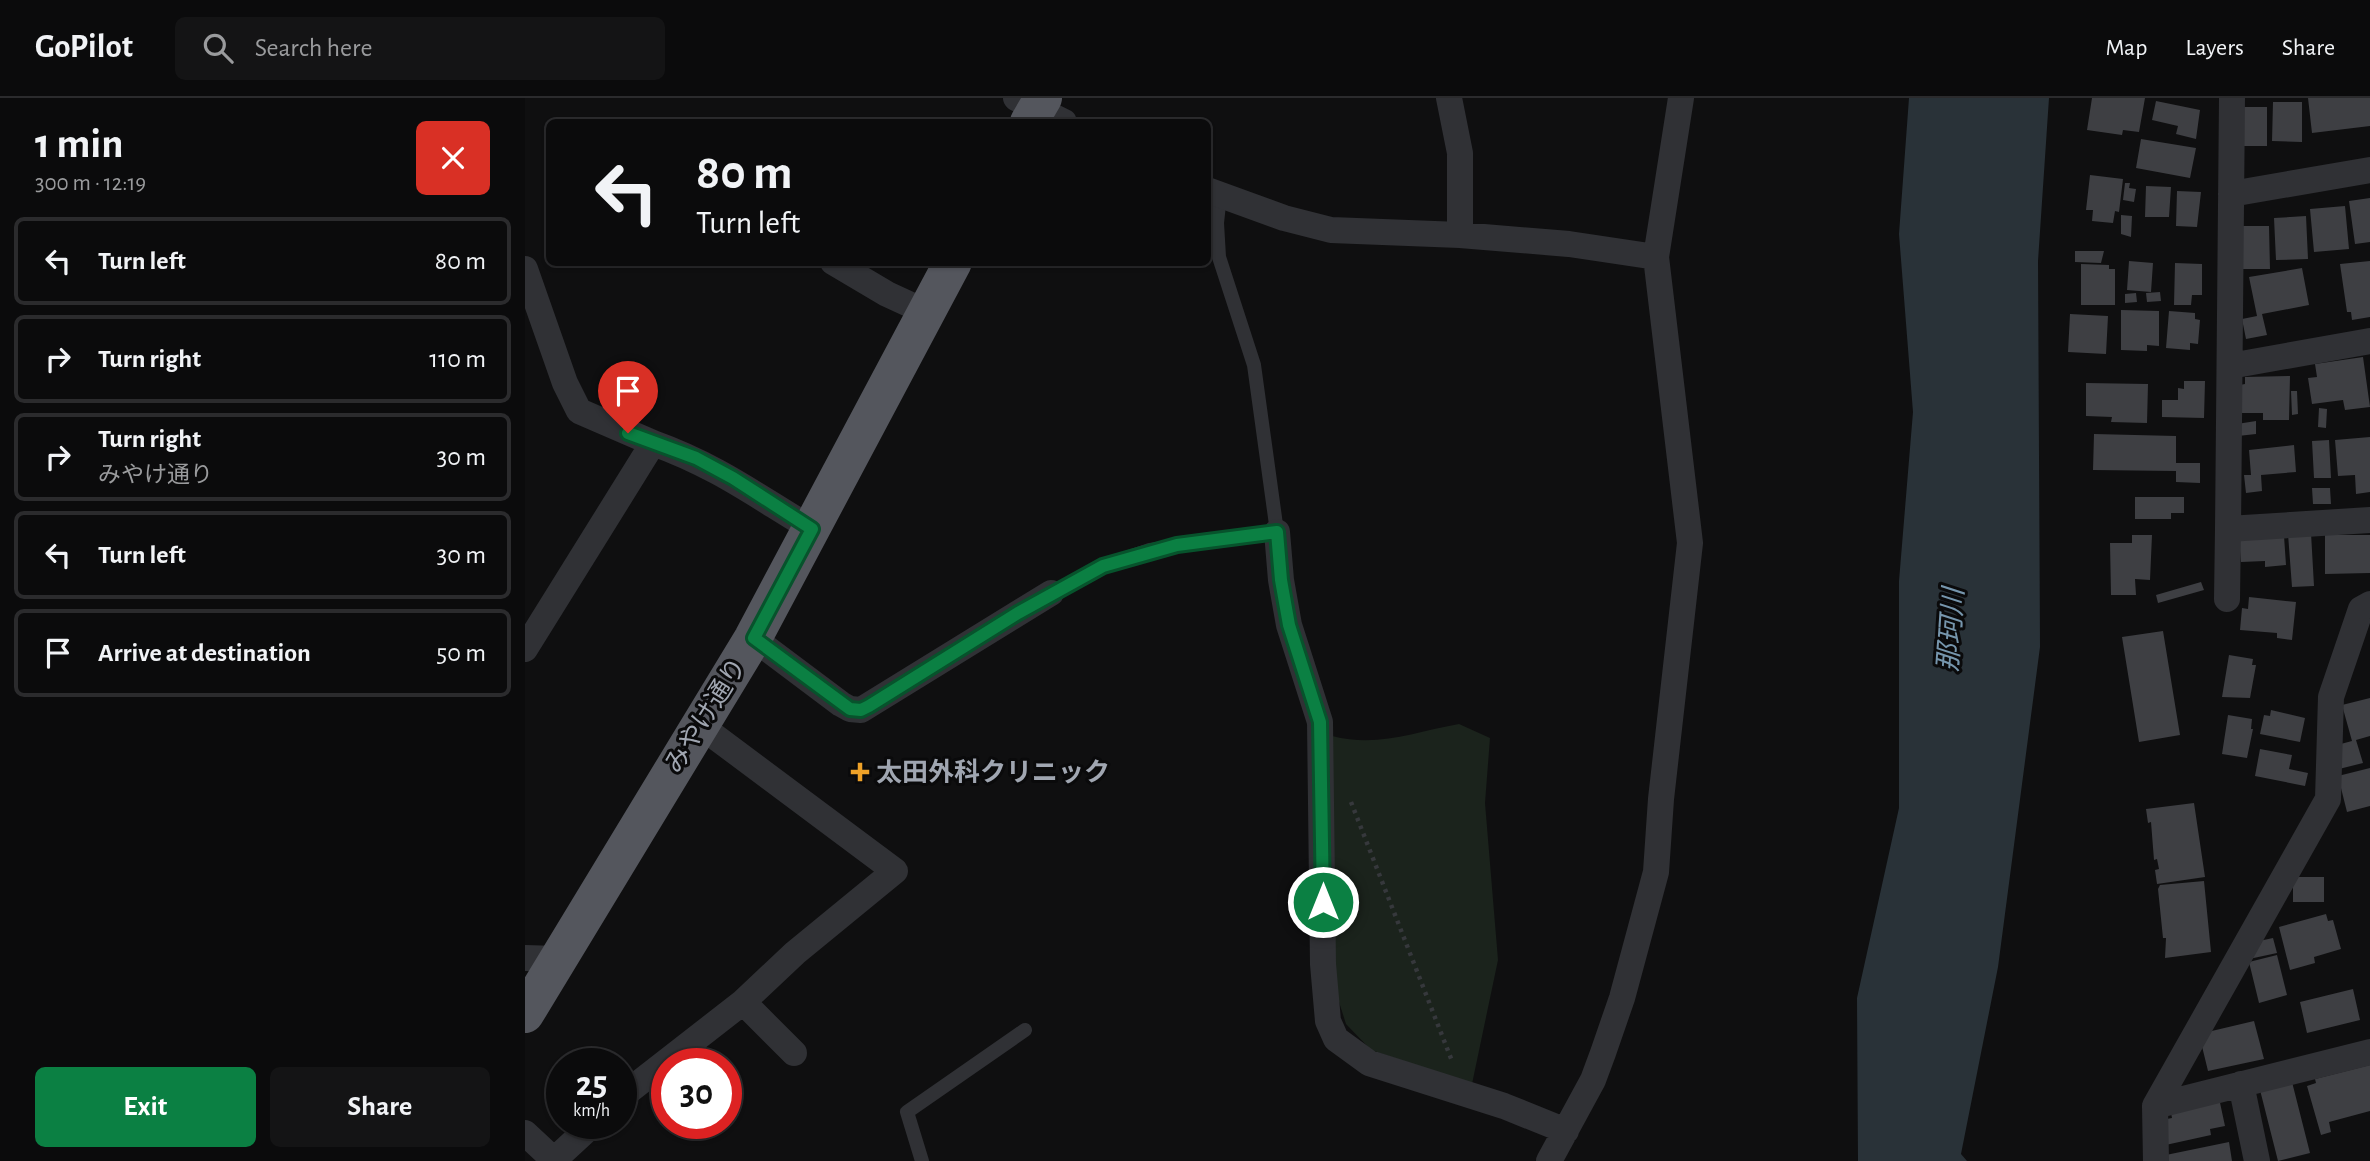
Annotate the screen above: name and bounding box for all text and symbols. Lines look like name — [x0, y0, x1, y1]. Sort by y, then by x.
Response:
search box — [175, 17, 665, 80]
icon: search — [199, 29, 237, 67]
text: GoPilot — [35, 31, 133, 64]
text: Search here — [255, 35, 372, 61]
text: Map — [2105, 36, 2147, 60]
text: Layers — [2185, 36, 2244, 60]
text: Share — [2282, 36, 2335, 60]
button: close — [416, 121, 490, 195]
text: 1 min — [35, 123, 124, 165]
icon: left — [581, 147, 672, 238]
text: 80 m — [696, 149, 793, 198]
text: 300 m · 12:19 — [35, 172, 146, 195]
text: Turn left — [696, 207, 800, 239]
icon: left — [39, 242, 77, 280]
text: Turn left — [98, 248, 186, 274]
text: 80 m — [435, 248, 486, 274]
icon: right — [39, 340, 77, 378]
text: Turn right — [98, 346, 201, 372]
text: 110 m — [429, 346, 486, 372]
pin — [598, 361, 658, 433]
icon: arrive — [609, 372, 647, 410]
text: Turn right — [98, 426, 201, 452]
icon: right — [39, 438, 77, 476]
text: 30 m — [436, 444, 486, 470]
text: みやけ通り — [98, 464, 213, 487]
icon: left — [39, 536, 77, 574]
text: Turn left — [98, 542, 186, 568]
text: 30 m — [436, 542, 486, 568]
water label: 那珂川 — [1934, 584, 1969, 673]
icon: arrive — [39, 634, 77, 672]
text: Arrive at destination — [98, 640, 311, 666]
text: 50 m — [436, 640, 486, 666]
street label: みやけ通り — [660, 653, 751, 778]
place label: 太田外科クリニック — [876, 758, 1110, 786]
marker: 太田外科クリニック — [850, 762, 870, 782]
position arrow — [1286, 865, 1360, 939]
speed limit sign: 30 — [651, 1048, 742, 1139]
button: Exit — [35, 1067, 256, 1147]
button: Share — [270, 1067, 490, 1147]
text: 25 — [576, 1067, 607, 1102]
text: km/h — [573, 1102, 610, 1120]

